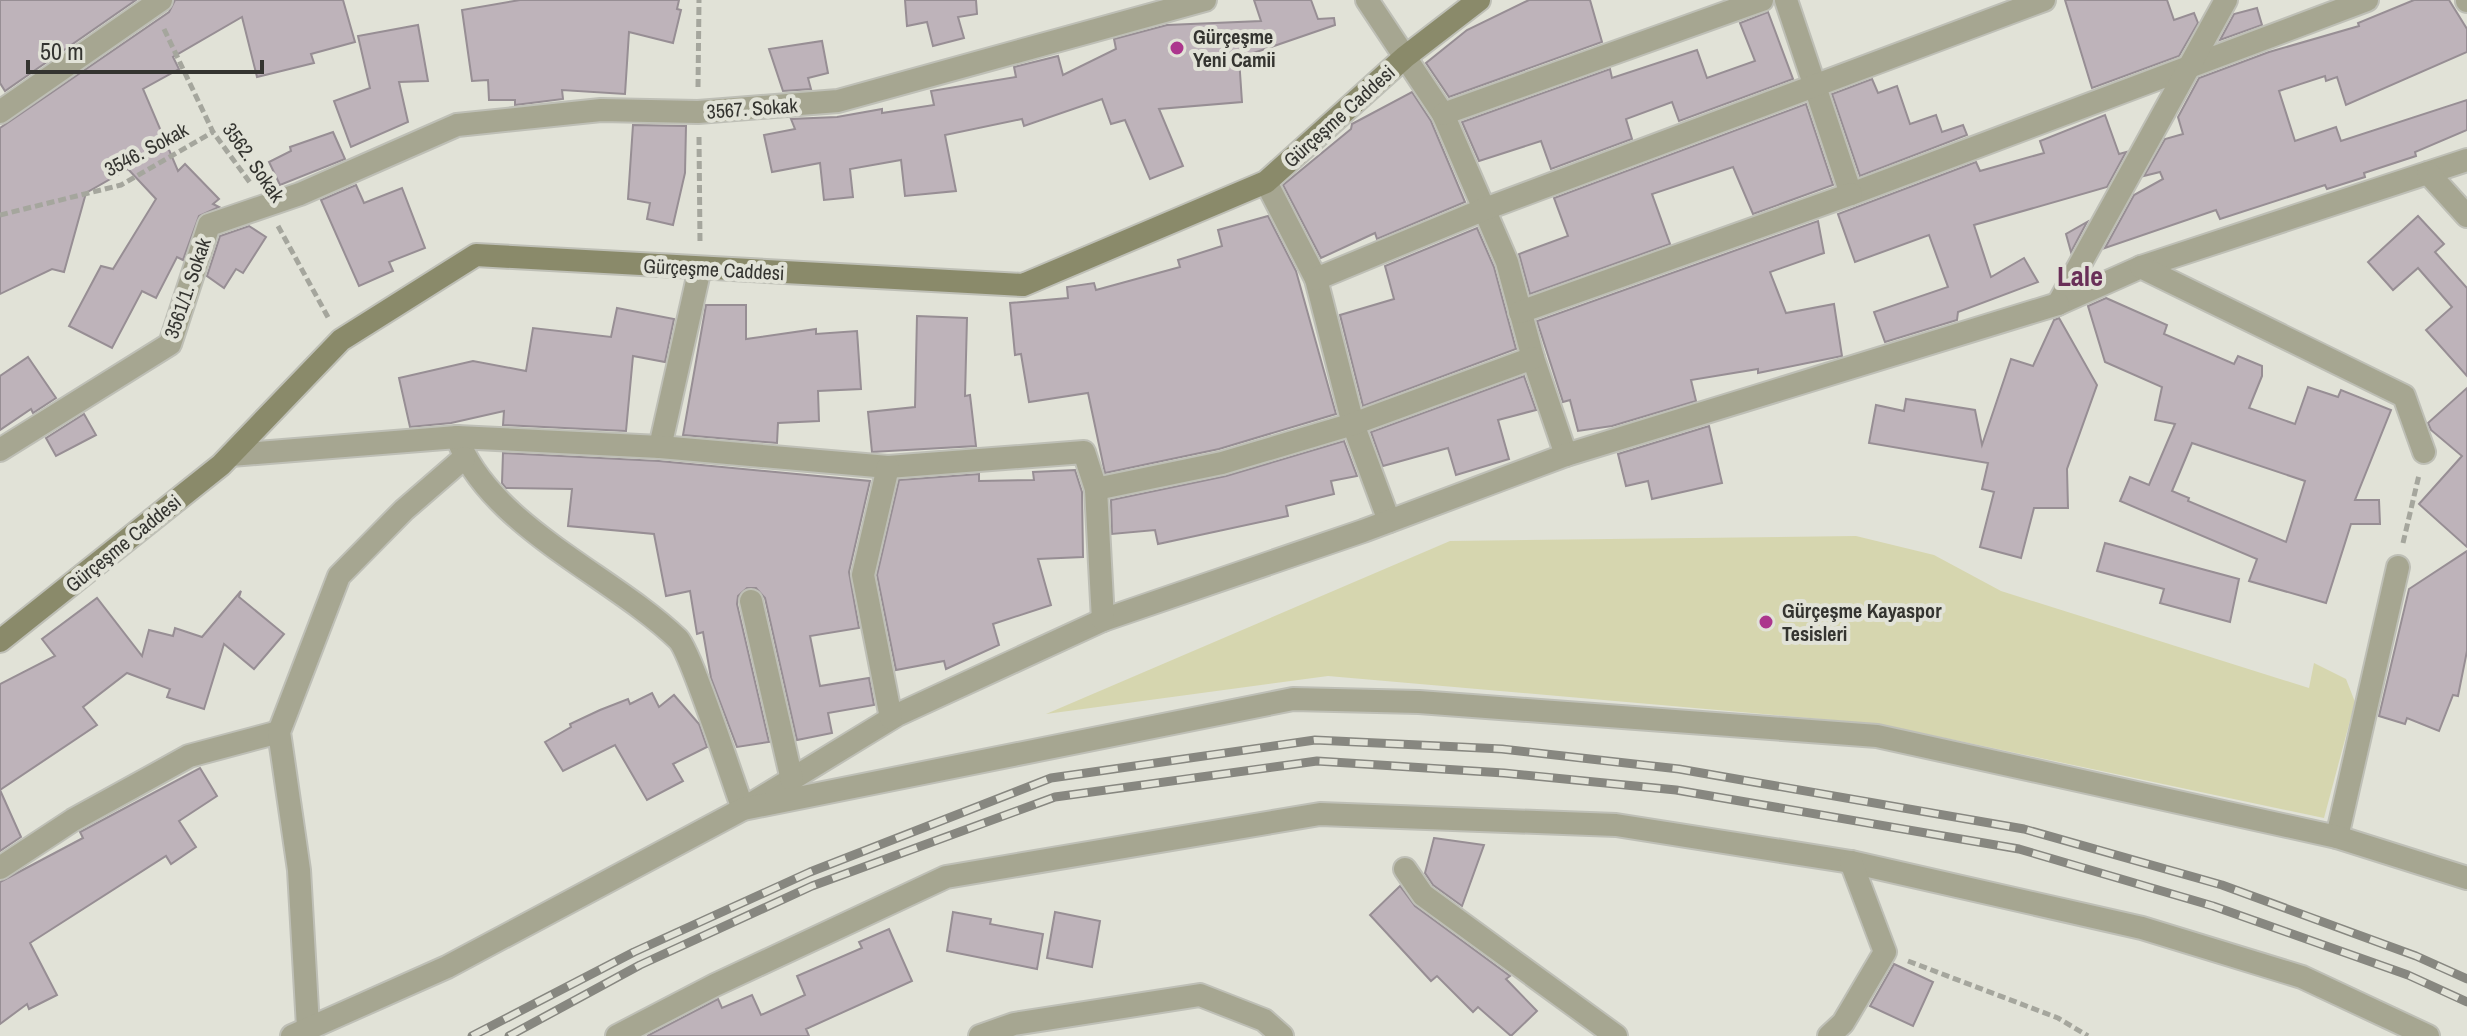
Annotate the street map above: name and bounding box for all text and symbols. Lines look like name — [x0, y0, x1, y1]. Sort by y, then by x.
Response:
place label: Gürçeşme Yeni Camii — [1193, 23, 1276, 73]
scale bar — [28, 24, 262, 74]
text: 50 m — [40, 35, 84, 67]
marker: Gürçeşme Yeni Camii — [1168, 39, 1186, 57]
street label: Gürçeşme Caddesi — [1277, 59, 1401, 173]
street label: 3567. Sokak — [706, 91, 799, 125]
street label: 3546. Sokak — [99, 115, 193, 182]
street label: 3562. Sokak — [217, 117, 292, 208]
street label: 3561/1. Sokak — [157, 233, 217, 342]
street label: Gürçeşme Caddesi — [643, 252, 785, 286]
district label: Lale — [2057, 257, 2103, 295]
street label: Gürçeşme Caddesi — [60, 488, 186, 598]
place label: Gürçeşme Kayaspor Tesisleri — [1782, 597, 1942, 647]
marker: Gürçeşme Kayaspor Tesisleri — [1757, 613, 1775, 631]

